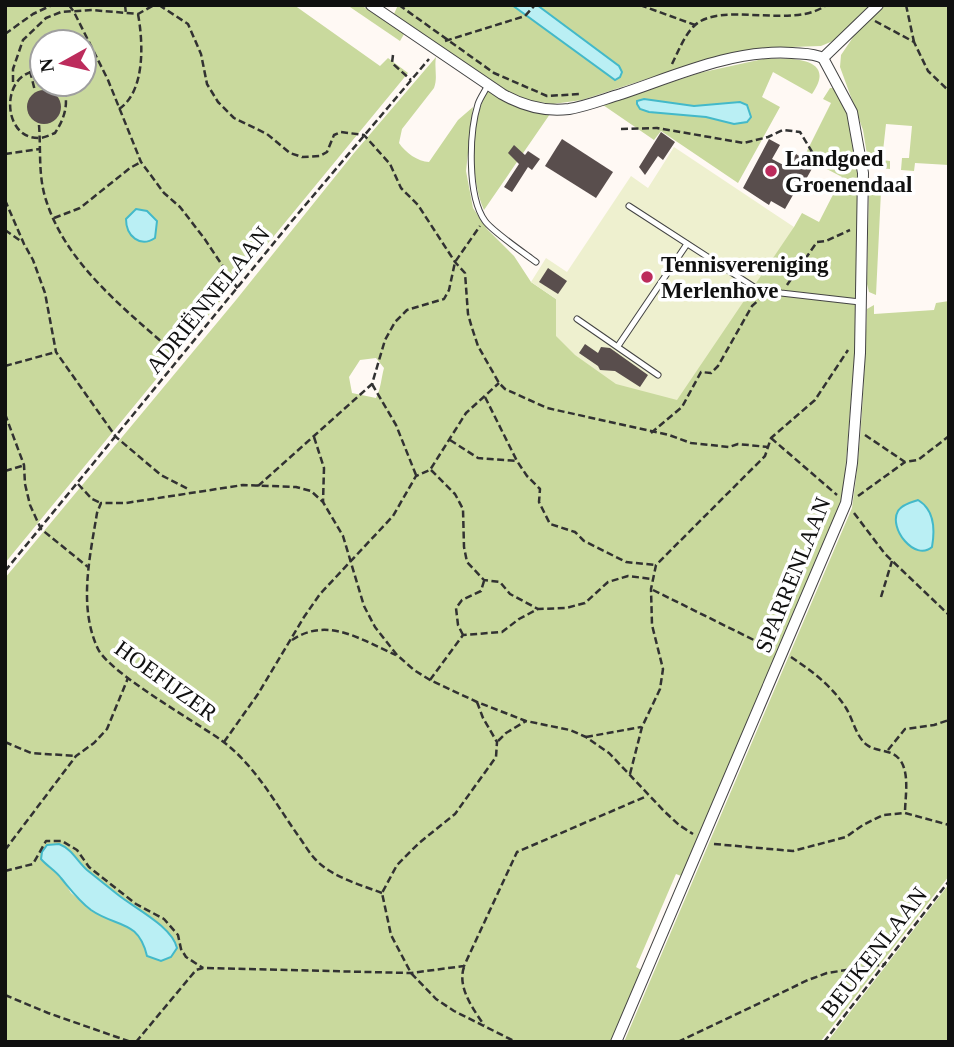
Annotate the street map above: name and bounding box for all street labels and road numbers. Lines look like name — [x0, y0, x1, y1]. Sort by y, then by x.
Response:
street label: ADRIËNNELAAN — [141, 221, 275, 378]
street label: SPARRENLAAN — [750, 493, 836, 656]
street label: HOEFIJZER — [110, 636, 222, 727]
street label: BEUKENLAAN — [816, 882, 932, 1022]

